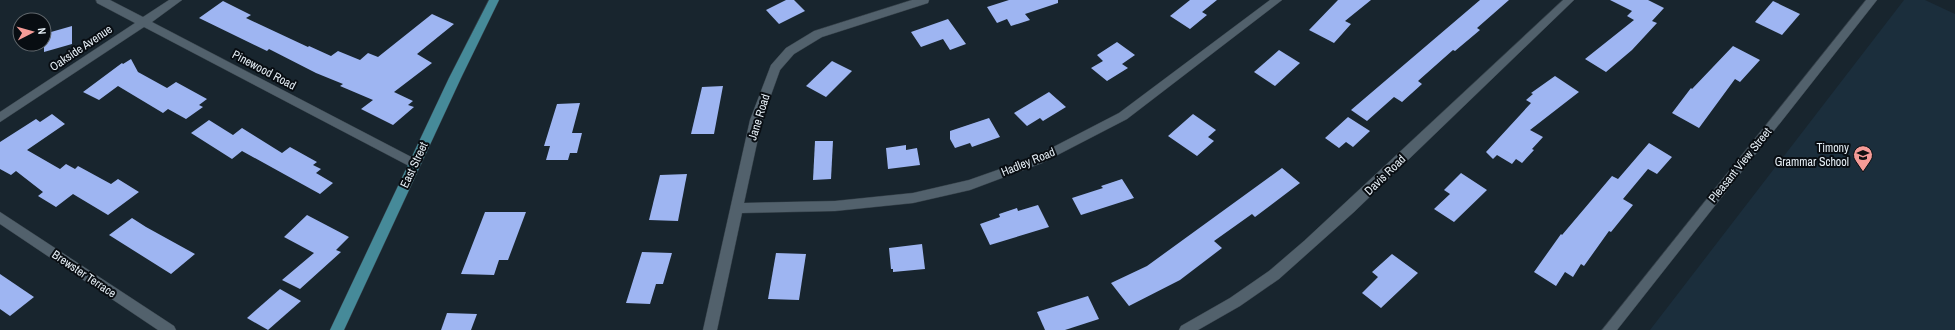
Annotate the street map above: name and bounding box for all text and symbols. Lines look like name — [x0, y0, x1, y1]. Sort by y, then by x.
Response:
north arrow — [12, 12, 52, 52]
street label: Oakside Avenue — [47, 21, 115, 75]
text: N — [35, 27, 49, 35]
street label: Pinewood Road — [229, 46, 299, 94]
street label: Jane Road — [744, 92, 774, 142]
street label: Pleasant View Street — [1705, 124, 1775, 206]
street label: East Street — [396, 139, 432, 190]
place label: Timony Grammar School — [1775, 140, 1849, 170]
street label: Hadley Road — [999, 144, 1057, 180]
school or university icon: Timony Grammar School — [1852, 144, 1874, 172]
street label: Davis Road — [1361, 151, 1409, 199]
street label: Brewster Terrace — [49, 247, 119, 301]

